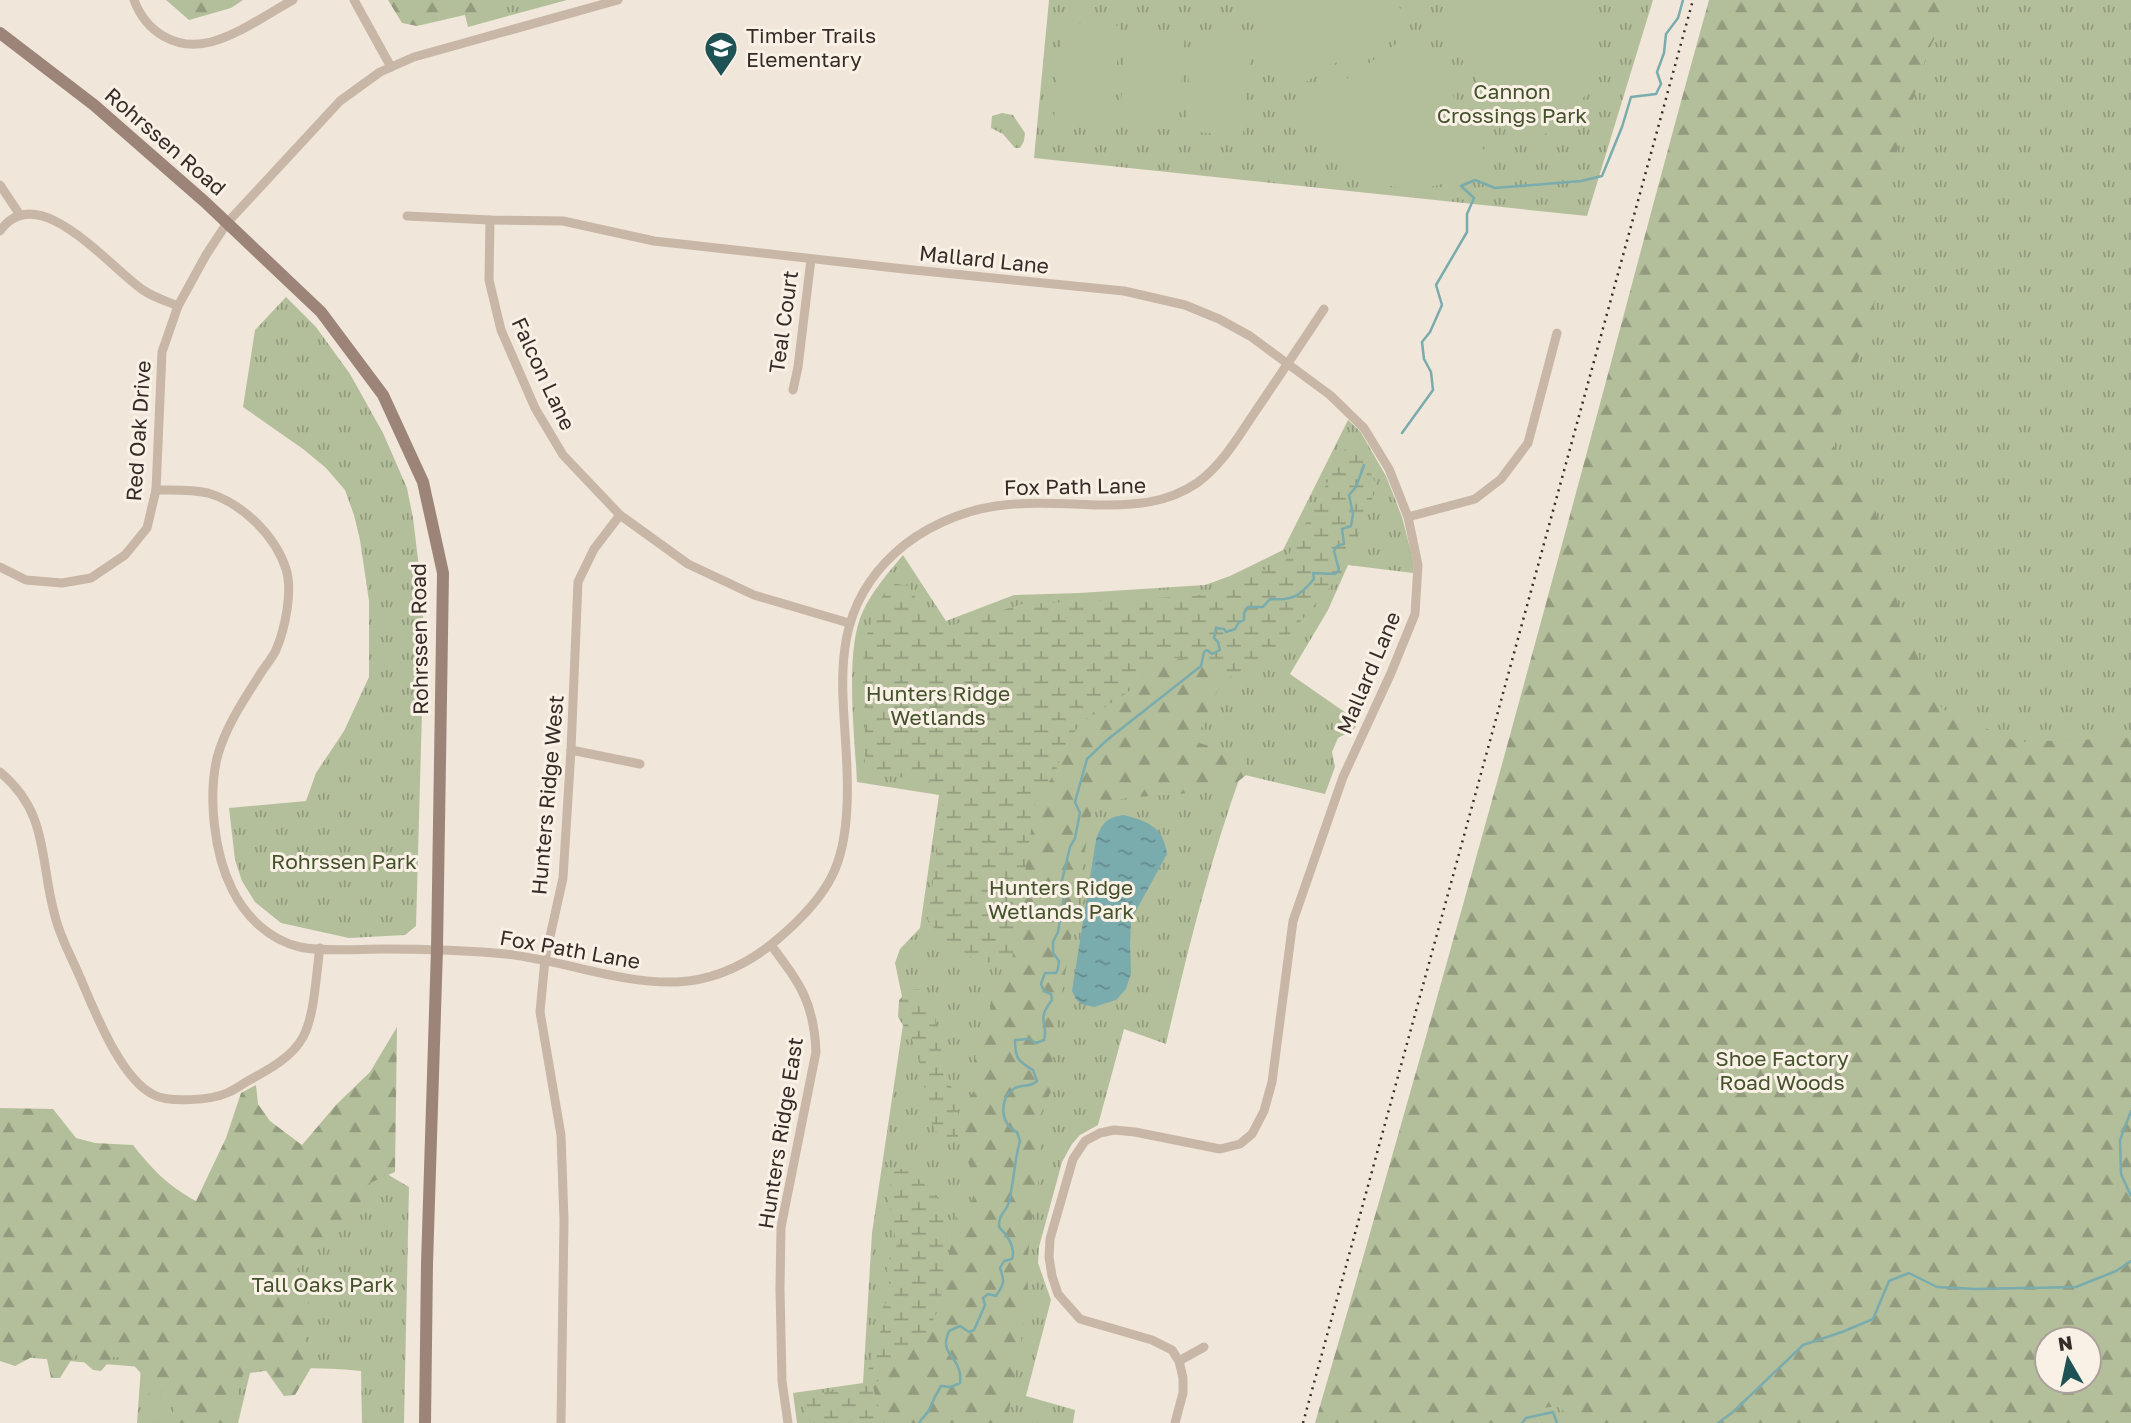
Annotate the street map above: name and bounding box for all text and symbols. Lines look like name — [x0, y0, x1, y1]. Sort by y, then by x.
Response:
place label: Timber Trails Elementary — [746, 22, 876, 72]
school or university icon: Timber Trails Elementary — [702, 29, 740, 78]
park label: Cannon Crossings Park — [1437, 78, 1587, 128]
street label: Rohrssen Road — [100, 82, 231, 201]
street label: Mallard Lane — [918, 239, 1050, 279]
street label: Teal Court — [763, 269, 803, 375]
street label: Falcon Lane — [506, 313, 581, 434]
street label: Red Oak Drive — [120, 360, 156, 502]
street label: Fox Path Lane — [1004, 472, 1146, 500]
street label: Rohrssen Road — [405, 563, 433, 715]
street label: Mallard Lane — [1331, 607, 1406, 738]
park label: Hunters Ridge Wetlands — [866, 680, 1010, 730]
street label: Hunters Ridge West — [525, 694, 569, 896]
park label: Rohrssen Park — [271, 848, 417, 874]
park label: Hunters Ridge Wetlands Park — [988, 874, 1134, 924]
street label: Fox Path Lane — [498, 924, 642, 974]
street label: Hunters Ridge East — [752, 1035, 808, 1231]
park label: Shoe Factory Road Woods — [1715, 1045, 1849, 1095]
park label: Tall Oaks Park — [252, 1271, 395, 1297]
north arrow — [2033, 1325, 2103, 1395]
text: N — [2056, 1330, 2074, 1355]

